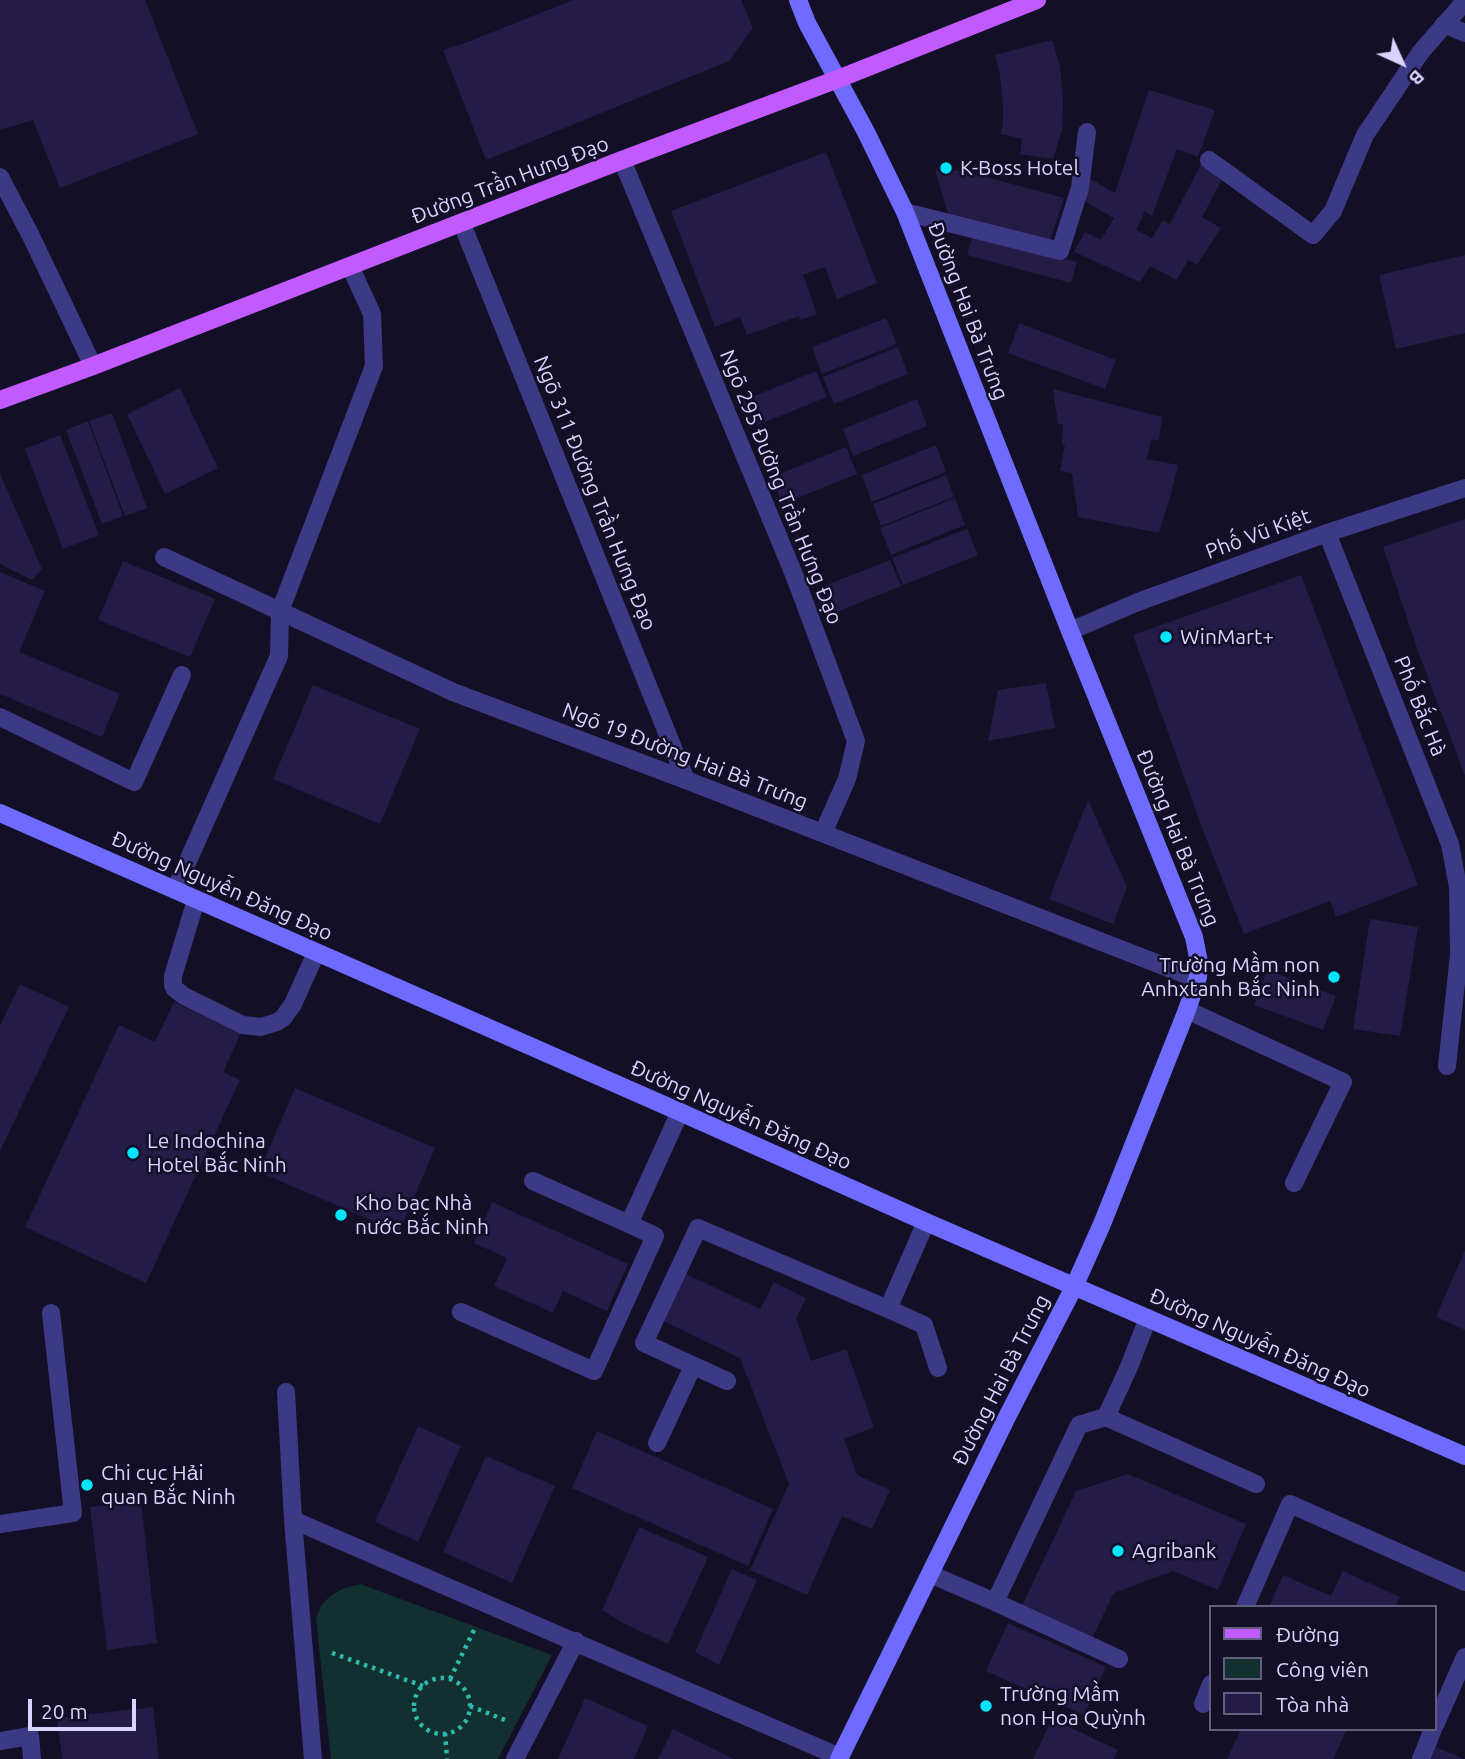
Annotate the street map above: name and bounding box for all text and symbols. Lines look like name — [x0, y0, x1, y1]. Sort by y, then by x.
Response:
north arrow — [1367, 28, 1437, 98]
text: B — [1405, 66, 1429, 90]
street label: Đường Trần Hưng Đạo — [408, 131, 612, 229]
place label: K-Boss Hotel — [960, 155, 1079, 181]
marker: K-Boss Hotel — [938, 160, 954, 176]
street label: Đường Hai Bà Trưng — [922, 219, 1014, 403]
street label: Ngõ 295 Đường Trần Hưng Đạo — [714, 346, 848, 628]
street label: Ngõ 311 Đường Trần Hưng Đạo — [528, 352, 662, 634]
street label: Phố Vũ Kiệt — [1202, 503, 1314, 565]
place label: WinMart+ — [1180, 624, 1274, 650]
marker: WinMart+ — [1158, 629, 1174, 645]
street label: Phố Bắc Hà — [1389, 652, 1451, 760]
street label: Ngõ 19 Đường Hai Bà Trưng — [559, 697, 811, 815]
street label: Đường Hai Bà Trưng — [1131, 746, 1225, 930]
street label: Đường Nguyễn Đăng Đạo — [108, 826, 336, 946]
place label: Trường Mầm non Anhxtanh Bắc Ninh — [1141, 952, 1320, 1002]
marker: Trường Mầm non Anhxtanh Bắc Ninh — [1326, 969, 1342, 985]
street label: Đường Nguyễn Đăng Đạo — [627, 1055, 855, 1175]
place label: Le Indochina Hotel Bắc Ninh — [147, 1128, 287, 1178]
marker: Le Indochina Hotel Bắc Ninh — [125, 1145, 141, 1161]
place label: Kho bạc Nhà nước Bắc Ninh — [355, 1190, 489, 1240]
marker: Kho bạc Nhà nước Bắc Ninh — [333, 1207, 349, 1223]
street label: Đường Nguyễn Đăng Đạo — [1146, 1283, 1374, 1403]
street label: Đường Hai Bà Trưng — [947, 1290, 1055, 1470]
place label: Chi cục Hải quan Bắc Ninh — [101, 1460, 236, 1510]
marker: Chi cục Hải quan Bắc Ninh — [79, 1477, 95, 1493]
place label: Agribank — [1132, 1538, 1216, 1564]
marker: Agribank — [1110, 1543, 1126, 1559]
legend — [1210, 1605, 1437, 1731]
text: Đường — [1276, 1622, 1340, 1646]
text: Công viên — [1276, 1657, 1369, 1681]
place label: Trường Mầm non Hoa Quỳnh — [1000, 1681, 1146, 1731]
scale bar — [32, 1686, 140, 1730]
text: Tòa nhà — [1276, 1692, 1349, 1716]
marker: Trường Mầm non Hoa Quỳnh — [978, 1698, 994, 1714]
text: 20 m — [41, 1699, 88, 1723]

